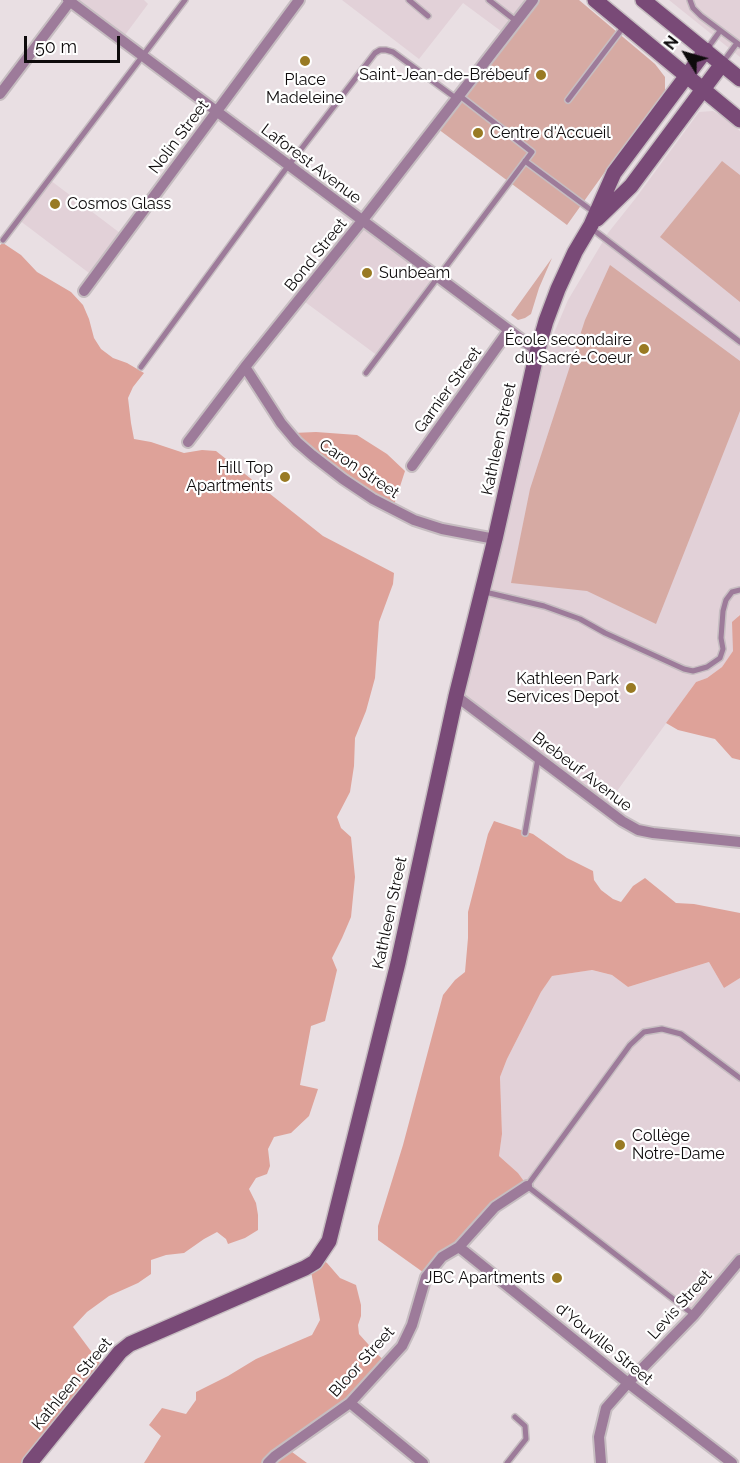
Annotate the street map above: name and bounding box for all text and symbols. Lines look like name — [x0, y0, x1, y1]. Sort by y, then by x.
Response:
scale bar — [27, 24, 123, 62]
north arrow — [656, 24, 716, 84]
text: N — [660, 32, 682, 53]
text: 50 m — [35, 36, 77, 57]
marker: Place Madeleine — [298, 54, 312, 68]
place label: Saint-Jean-de-Brébeuf — [359, 65, 529, 85]
marker: Saint-Jean-de-Brébeuf — [534, 68, 548, 82]
place label: Place Madeleine — [266, 70, 344, 108]
street label: Nolin Street — [145, 96, 213, 178]
street label: Laforest Avenue — [257, 120, 365, 208]
place label: Centre d'Accueil — [490, 123, 611, 143]
marker: Centre d'Accueil — [471, 126, 485, 140]
place label: Cosmos Glass — [67, 194, 171, 214]
marker: Cosmos Glass — [48, 197, 62, 211]
street label: Bond Street — [281, 215, 351, 295]
place label: Sunbeam — [379, 263, 450, 283]
marker: Sunbeam — [360, 266, 374, 280]
place label: École secondaire du Sacré-Coeur — [505, 330, 632, 368]
marker: École secondaire du Sacré-Coeur — [637, 342, 651, 356]
street label: Garnier Street — [410, 343, 486, 437]
street label: Kathleen Street — [478, 381, 520, 497]
street label: Caron Street — [315, 435, 403, 503]
place label: Hill Top Apartments — [186, 458, 273, 496]
marker: Hill Top Apartments — [278, 470, 292, 484]
place label: Kathleen Park Services Depot — [507, 669, 619, 707]
marker: Kathleen Park Services Depot — [624, 681, 638, 695]
street label: Brebeuf Avenue — [528, 728, 636, 816]
street label: Kathleen Street — [369, 855, 411, 971]
place label: Collège Notre-Dame — [632, 1126, 725, 1164]
marker: Collège Notre-Dame — [613, 1138, 627, 1152]
street label: Levis Street — [644, 1266, 716, 1344]
place label: JBC Apartments — [425, 1268, 545, 1288]
marker: JBC Apartments — [550, 1271, 564, 1285]
street label: d'Youville Street — [551, 1299, 657, 1389]
street label: Bloor Street — [325, 1323, 399, 1401]
street label: Kathleen Street — [28, 1334, 116, 1434]

